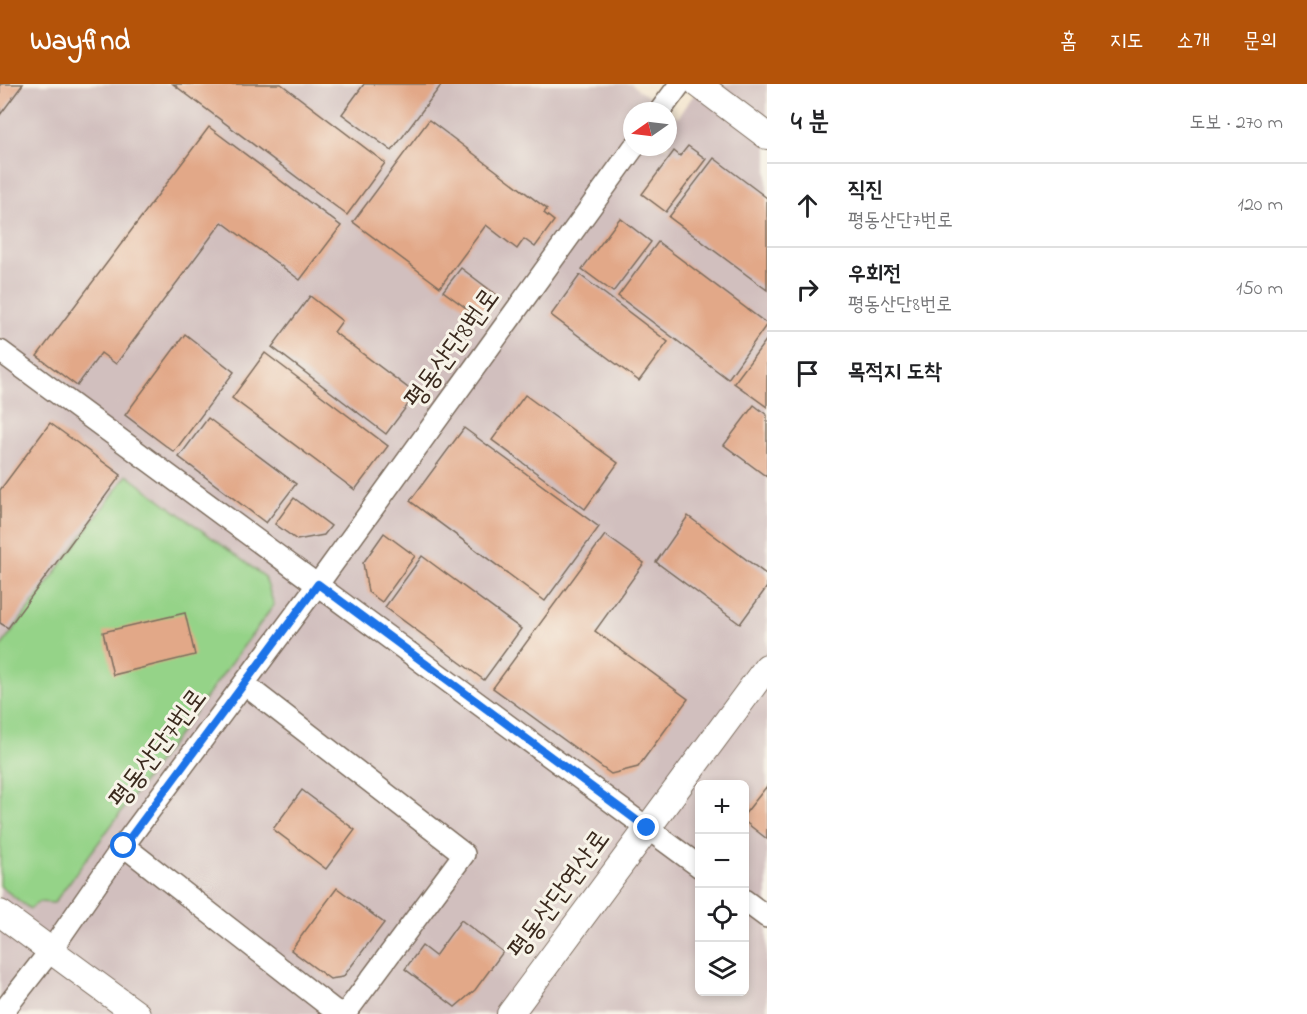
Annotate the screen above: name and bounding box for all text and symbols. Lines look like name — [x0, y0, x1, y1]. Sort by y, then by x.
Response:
text: Wayfind — [30, 22, 130, 63]
text: 홈 — [1060, 27, 1077, 57]
text: 지도 — [1110, 27, 1143, 57]
text: 소개 — [1176, 27, 1210, 57]
text: 문의 — [1243, 27, 1277, 57]
north arrow — [623, 102, 677, 156]
text: 4 분 — [791, 104, 829, 142]
text: 도보 · 270 m — [1189, 109, 1283, 138]
text: 직진 — [848, 175, 883, 207]
icon: ahead — [791, 189, 824, 222]
text: 120 m — [1238, 191, 1283, 220]
text: 평동산단7번로 — [848, 207, 953, 236]
text: 우회전 — [848, 259, 901, 291]
icon: right — [791, 273, 824, 306]
text: 150 m — [1236, 275, 1283, 304]
street label: 평동산단8번로 — [396, 281, 510, 417]
text: 평동산단8번로 — [848, 291, 952, 320]
icon: arrive — [791, 357, 824, 390]
text: 목적지 도착 — [848, 357, 942, 389]
street label: 평동산단7번로 — [101, 681, 217, 817]
map controls — [695, 780, 749, 996]
button: + — [695, 780, 749, 834]
route end — [633, 814, 659, 840]
street label: 평동산단연산로 — [500, 822, 620, 968]
route start — [110, 832, 136, 858]
button: − — [695, 834, 749, 888]
button: locate — [695, 888, 749, 942]
button: layers — [695, 942, 749, 996]

